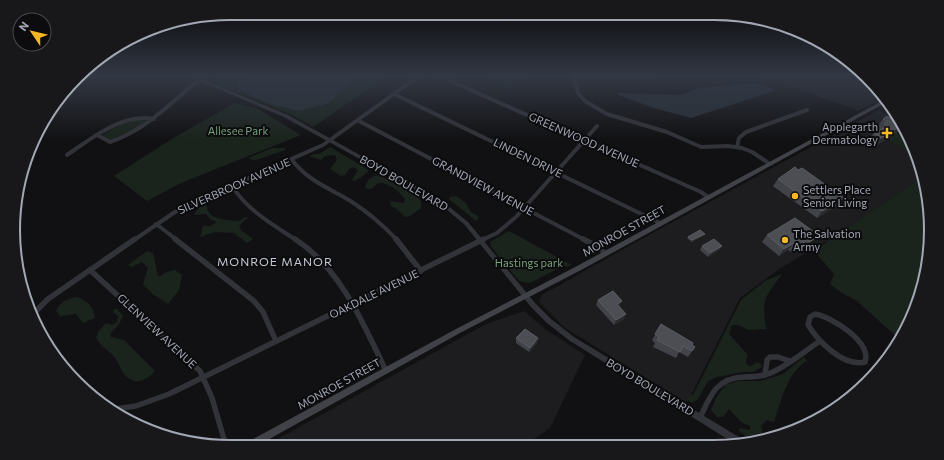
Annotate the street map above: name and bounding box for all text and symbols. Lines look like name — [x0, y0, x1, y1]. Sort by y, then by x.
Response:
north arrow — [12, 12, 52, 52]
text: N — [16, 19, 31, 33]
street label: GREENWOOD AVENUE — [527, 109, 642, 170]
place label: Applegarth Dermatology — [812, 120, 878, 146]
park label: Allesee Park — [208, 124, 268, 137]
marker: Applegarth Dermatology — [881, 127, 893, 139]
street label: LINDEN DRIVE — [492, 135, 565, 180]
street label: BOYD BOULEVARD — [358, 152, 451, 213]
street label: GRANDVIEW AVENUE — [430, 153, 536, 218]
street label: SILVERBROOK AVENUE — [175, 155, 292, 216]
place label: Settlers Place Senior Living — [803, 183, 871, 209]
marker: Settlers Place Senior Living — [790, 191, 800, 201]
street label: MONROE STREET — [580, 202, 668, 259]
place label: The Salvation Army — [793, 227, 861, 253]
marker: The Salvation Army — [780, 235, 790, 245]
district label: MONROE MANOR — [217, 254, 333, 268]
park label: Hastings park — [495, 256, 563, 269]
street label: OAKDALE AVENUE — [327, 266, 421, 321]
street label: GLENVIEW AVENUE — [115, 291, 200, 371]
street label: MONROE STREET — [295, 355, 383, 412]
street label: BOYD BOULEVARD — [604, 355, 696, 418]

